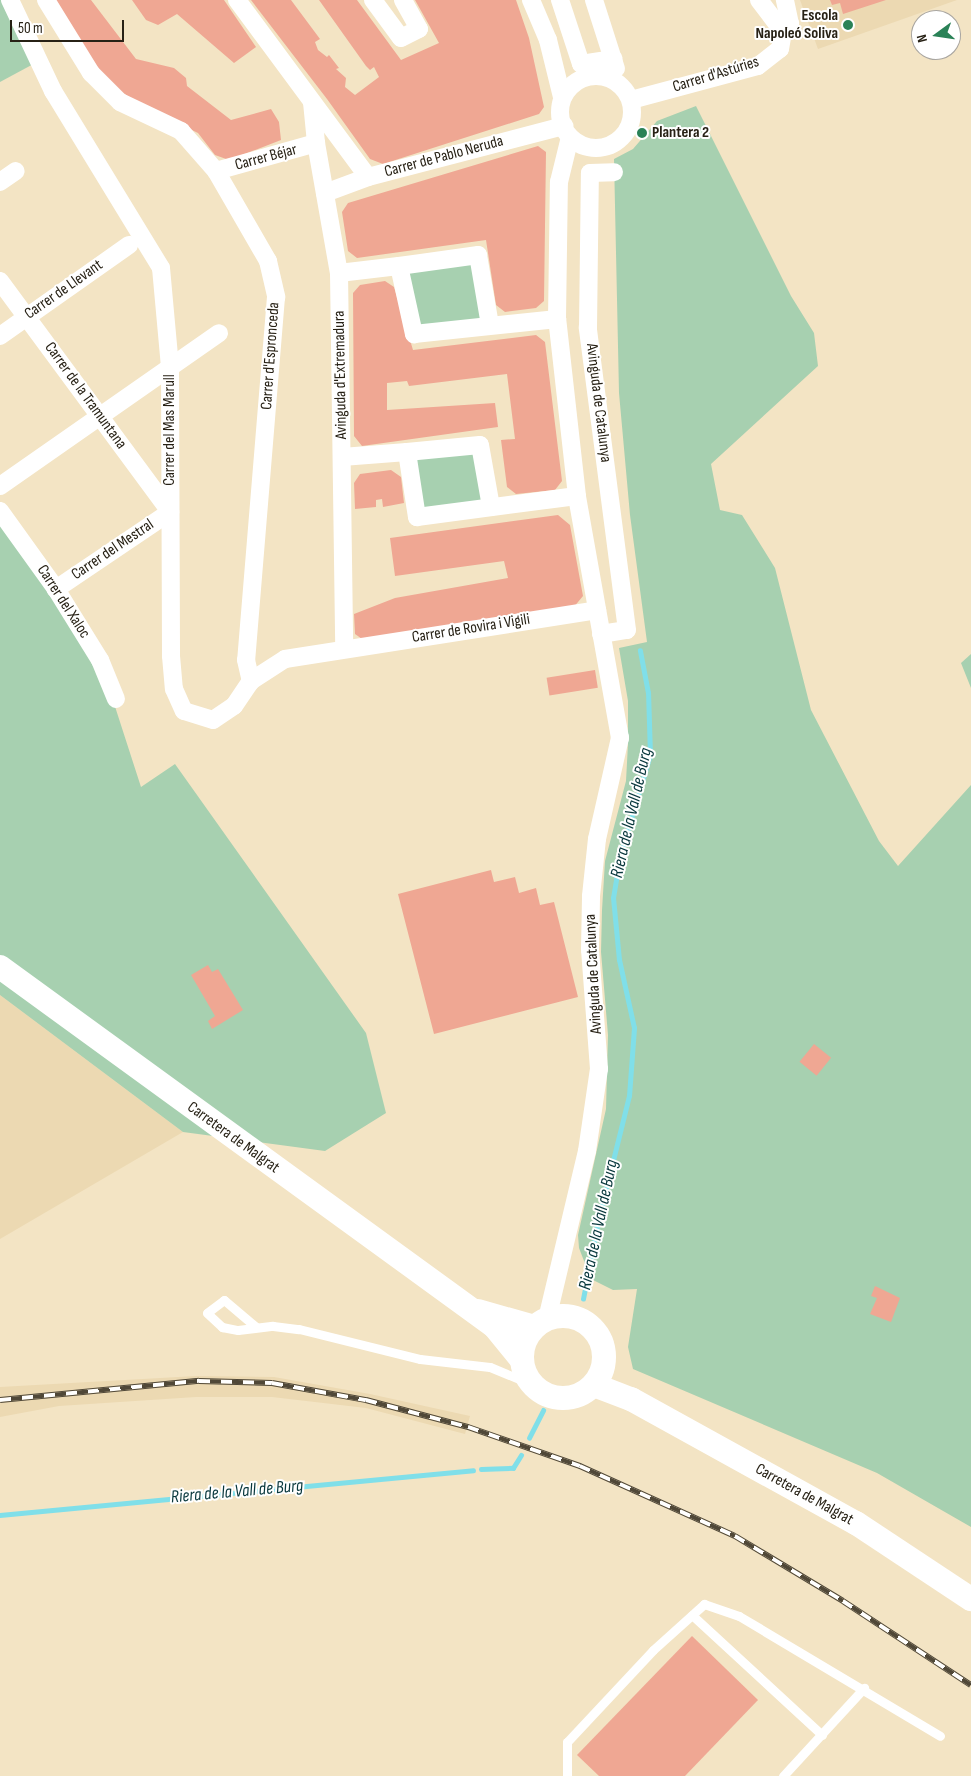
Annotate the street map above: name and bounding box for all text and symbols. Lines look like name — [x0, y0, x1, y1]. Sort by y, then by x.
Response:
place label: Escola Napoleó Soliva — [756, 6, 838, 44]
scale bar — [12, 10, 126, 42]
north arrow — [911, 10, 961, 60]
text: 50 m — [18, 19, 43, 38]
marker: Escola Napoleó Soliva — [842, 19, 854, 31]
text: N — [913, 33, 931, 44]
street label: Carrer d'Astúries — [671, 53, 761, 97]
place label: Plantera 2 — [652, 123, 709, 143]
marker: Plantera 2 — [636, 127, 648, 139]
street label: Carrer de Pablo Neruda — [383, 132, 505, 182]
street label: Carrer Béjar — [233, 141, 299, 175]
street label: Carrer de Llevant — [21, 256, 107, 324]
street label: Carrer d'Espronceda — [258, 302, 284, 410]
street label: Avinguda d'Extremadura — [330, 310, 352, 440]
street label: Carrer de la Tramuntana — [40, 339, 130, 453]
street label: Avinguda de Catalunya — [581, 342, 615, 464]
street label: Carrer del Mas Marull — [160, 374, 180, 486]
street label: Carrer del Mestral — [68, 516, 158, 584]
street label: Carrer del Xaloc — [32, 562, 94, 642]
street label: Carrer de Rovira i Vigili — [411, 610, 531, 648]
water label: Riera de la Vall de Burg — [607, 746, 657, 880]
street label: Avinguda de Catalunya — [581, 914, 607, 1034]
street label: Carretera de Malgrat — [183, 1098, 283, 1178]
water label: Riera de la Vall de Burg — [575, 1158, 623, 1292]
street label: Carretera de Malgrat — [752, 1460, 856, 1530]
water label: Riera de la Vall de Burg — [170, 1475, 304, 1509]

